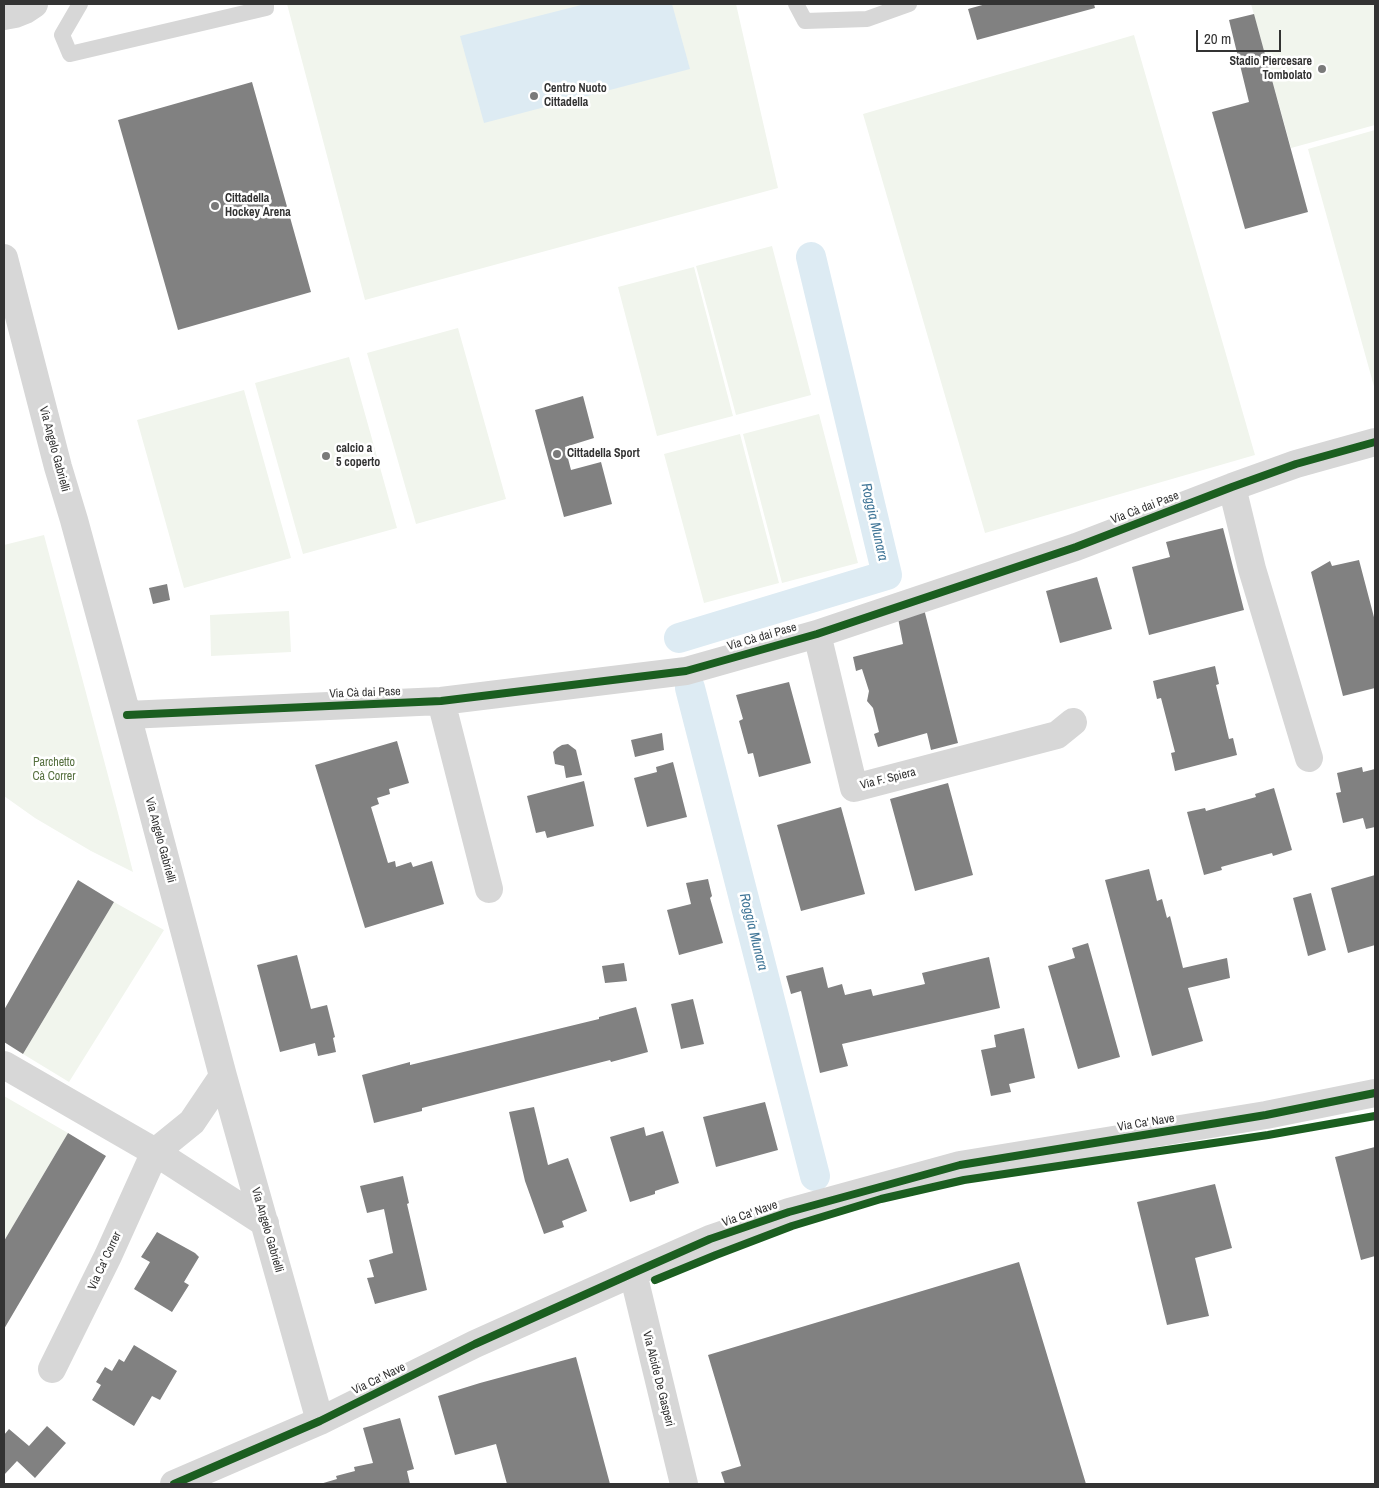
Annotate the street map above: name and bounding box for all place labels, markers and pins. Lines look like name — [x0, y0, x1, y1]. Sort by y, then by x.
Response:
place label: Stadio Piercesare Tombolato — [1229, 55, 1312, 83]
marker: Stadio Piercesare Tombolato — [1316, 63, 1328, 75]
place label: Centro Nuoto Cittadella — [544, 82, 607, 110]
marker: Centro Nuoto Cittadella — [528, 90, 540, 102]
place label: Cittadella Hockey Arena — [225, 192, 291, 220]
marker: Cittadella Hockey Arena — [209, 200, 221, 212]
place label: calcio a 5 coperto — [336, 442, 380, 470]
place label: Cittadella Sport — [567, 447, 640, 461]
marker: Cittadella Sport — [551, 448, 563, 460]
marker: calcio a 5 coperto — [320, 450, 332, 462]

